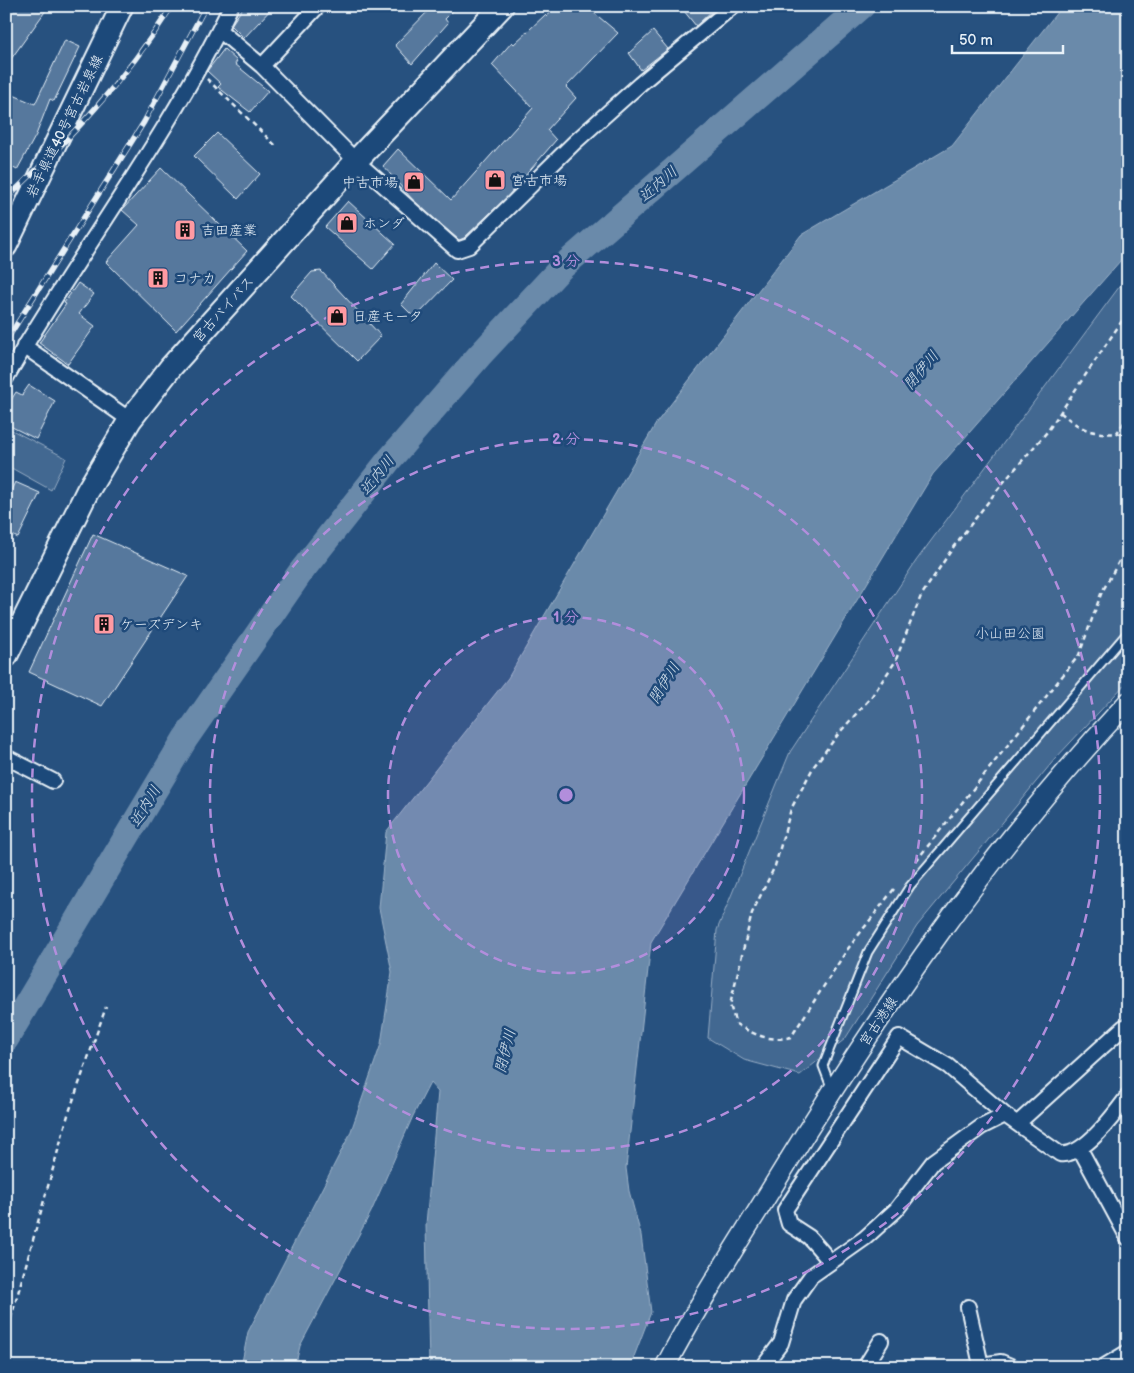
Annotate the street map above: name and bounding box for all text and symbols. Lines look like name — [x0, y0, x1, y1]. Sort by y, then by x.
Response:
scale bar — [952, 22, 1063, 54]
text: 50 m — [959, 31, 993, 50]
street label: 岩手県道40号宮古岩泉線 — [22, 52, 106, 200]
water label: 近内川 — [635, 162, 682, 206]
shop icon: 宮古市場 — [483, 168, 507, 192]
shop icon: 中古市場 — [402, 170, 426, 194]
place label: 宮古市場 — [511, 172, 567, 189]
place label: 中古市場 — [342, 174, 398, 191]
shop icon: ホンダ — [335, 211, 359, 235]
place label: ホンダ — [363, 215, 404, 232]
building icon: 吉田産業 — [173, 218, 197, 242]
place label: 吉田産業 — [201, 222, 257, 239]
text: 3 分 — [552, 252, 580, 271]
building icon: コナカ — [146, 266, 170, 290]
place label: コナカ — [174, 270, 216, 287]
street label: 宮古バイパス — [189, 273, 258, 346]
shop icon: 日産モータ — [325, 304, 349, 328]
place label: 日産モータ — [353, 308, 423, 325]
water label: 閉伊川 — [900, 347, 943, 394]
text: 2 分 — [552, 430, 580, 449]
water label: 近内川 — [356, 452, 399, 499]
text: 1 分 — [553, 608, 579, 627]
building icon: ケーズデンキ — [92, 612, 116, 636]
place label: ケーズデンキ — [120, 616, 203, 633]
park label: 小山田公園 — [975, 625, 1045, 642]
water label: 閉伊川 — [644, 659, 684, 707]
water label: 近内川 — [126, 782, 165, 830]
centre of rings — [557, 786, 575, 804]
street label: 宮古港線 — [856, 993, 901, 1049]
water label: 閉伊川 — [491, 1027, 520, 1075]

